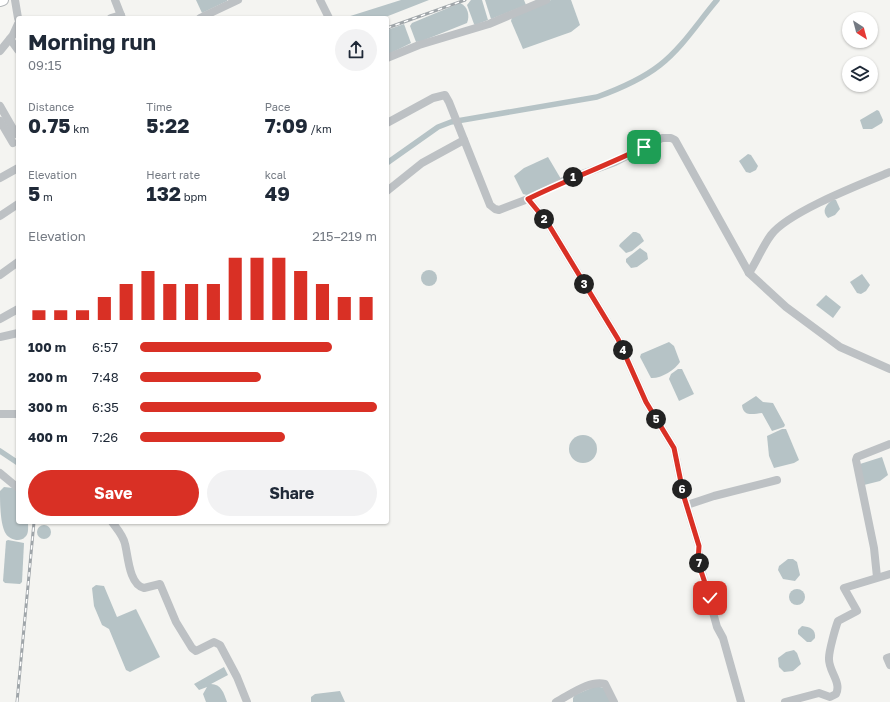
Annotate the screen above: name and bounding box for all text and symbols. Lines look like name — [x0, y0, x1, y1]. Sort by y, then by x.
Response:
north arrow — [842, 12, 878, 48]
map controls — [842, 12, 878, 92]
text: Morning run — [28, 28, 156, 55]
button: share — [335, 29, 377, 71]
button: layers — [842, 56, 878, 92]
text: 09:15 — [28, 57, 62, 73]
text: Distance — [28, 100, 74, 113]
text: Time — [146, 100, 172, 113]
text: Pace — [265, 100, 290, 113]
text: 0.75 — [28, 113, 71, 137]
text: 5:22 — [146, 113, 189, 137]
text: 7:09 — [265, 113, 308, 137]
text: km — [71, 122, 89, 135]
text: /km — [308, 122, 332, 135]
pin — [627, 130, 661, 164]
icon: arrive — [633, 136, 655, 158]
pin: 1 — [563, 167, 583, 187]
text: Elevation — [28, 168, 77, 181]
text: Heart rate — [146, 168, 200, 181]
text: kcal — [265, 168, 286, 181]
text: 1 — [570, 170, 576, 183]
text: 5 — [28, 181, 40, 205]
text: 132 — [146, 181, 181, 205]
text: 49 — [265, 181, 290, 205]
text: m — [40, 190, 53, 203]
text: bpm — [181, 190, 207, 203]
pin: 2 — [534, 209, 554, 229]
text: 2 — [541, 212, 547, 225]
text: Elevation — [28, 228, 86, 244]
text: 215–219 m — [312, 228, 377, 244]
pin: 3 — [574, 274, 594, 294]
text: 3 — [581, 277, 587, 290]
text: 100 m — [28, 339, 66, 355]
text: 6:57 — [92, 339, 118, 355]
pin: 4 — [613, 340, 633, 360]
text: 4 — [620, 343, 626, 356]
text: 200 m — [28, 369, 67, 385]
text: 7:48 — [92, 369, 119, 385]
text: 300 m — [28, 399, 67, 415]
text: 6:35 — [92, 399, 119, 415]
pin: 5 — [646, 409, 666, 429]
text: 5 — [653, 412, 659, 425]
text: 400 m — [28, 429, 68, 445]
text: 7:26 — [92, 429, 118, 445]
button: Save — [28, 470, 199, 516]
button: Share — [207, 470, 377, 516]
pin: 6 — [672, 479, 692, 499]
text: 6 — [679, 482, 686, 495]
pin: 7 — [689, 553, 709, 573]
text: 7 — [696, 556, 702, 569]
pin — [693, 581, 727, 615]
icon: check — [699, 587, 721, 609]

